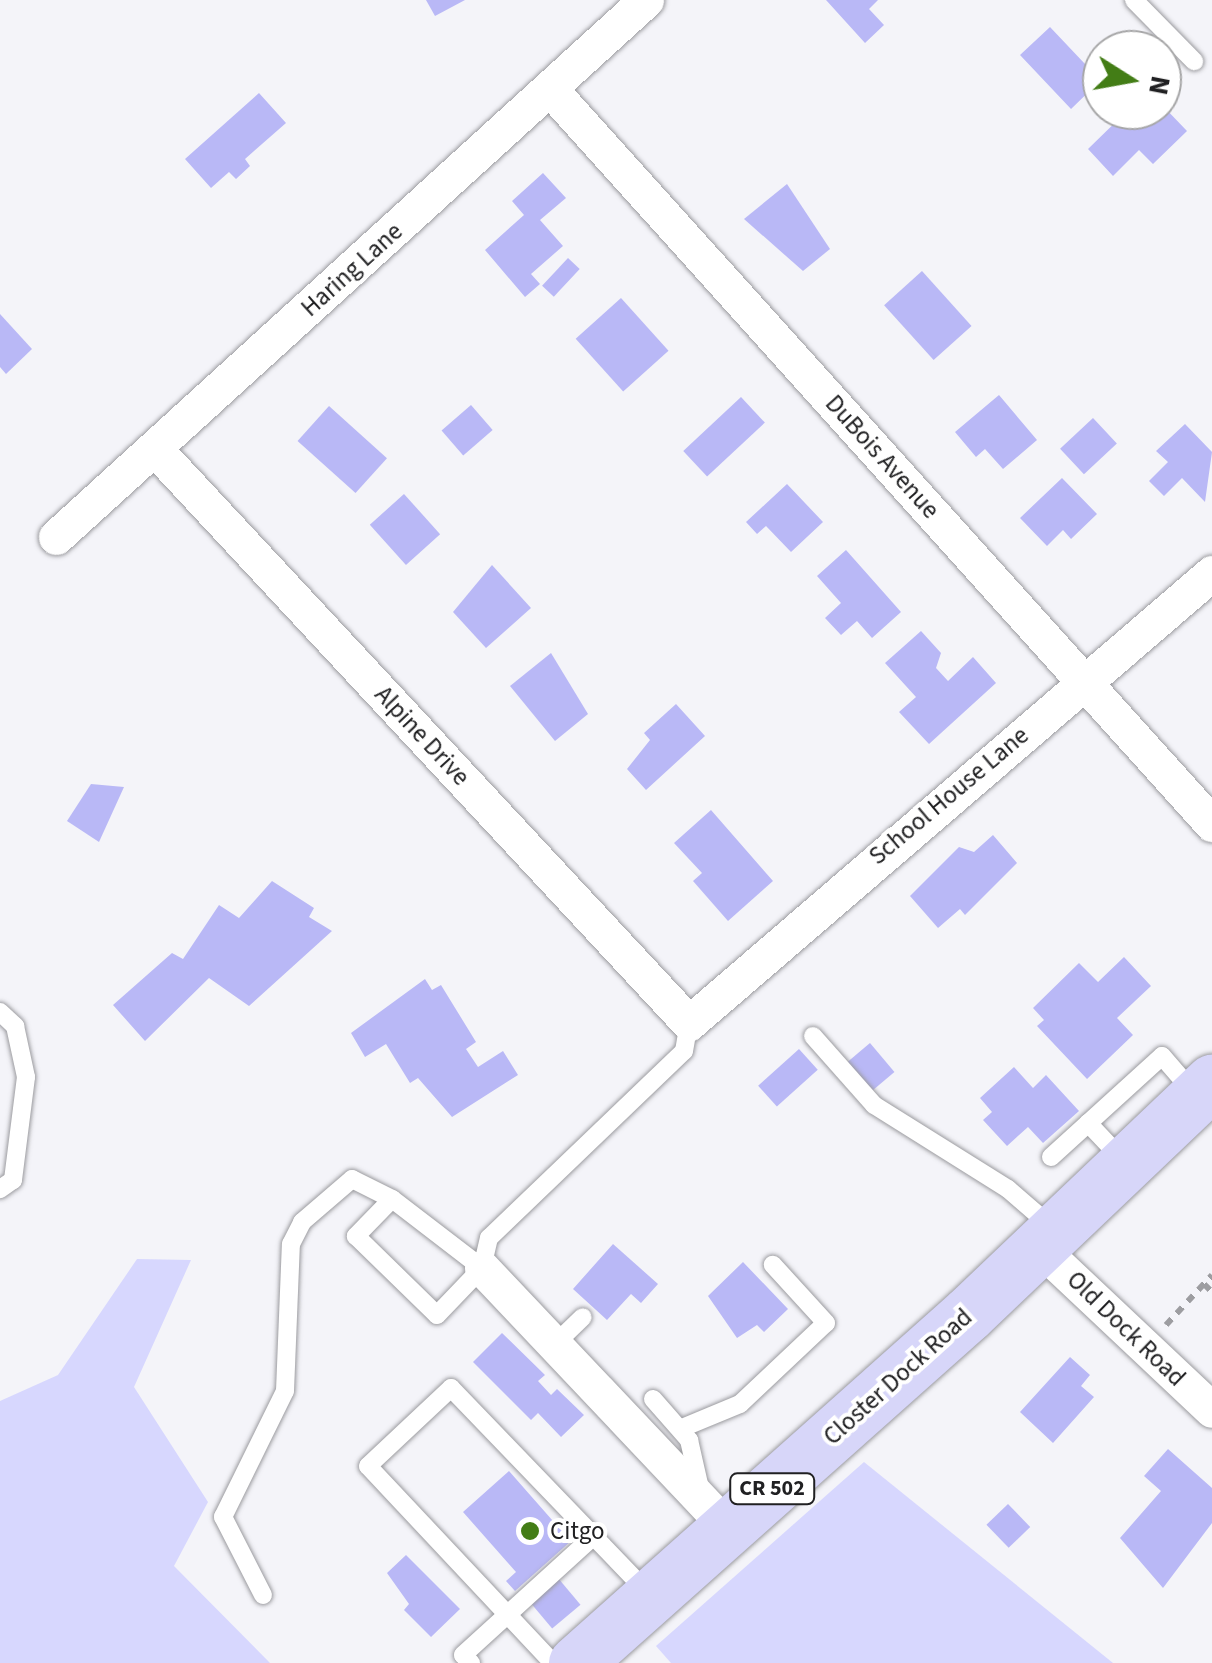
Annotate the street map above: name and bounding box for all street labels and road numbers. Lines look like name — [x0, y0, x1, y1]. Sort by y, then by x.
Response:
street label: Haring Lane — [295, 217, 409, 323]
street label: DuBois Avenue — [819, 389, 945, 525]
street label: Alpine Drive — [368, 680, 476, 792]
street label: School House Lane — [863, 721, 1035, 871]
street label: Old Dock Road — [1060, 1265, 1192, 1393]
street label: Closter Dock Road — [817, 1302, 979, 1452]
road number: CR 502 — [727, 1472, 817, 1506]

